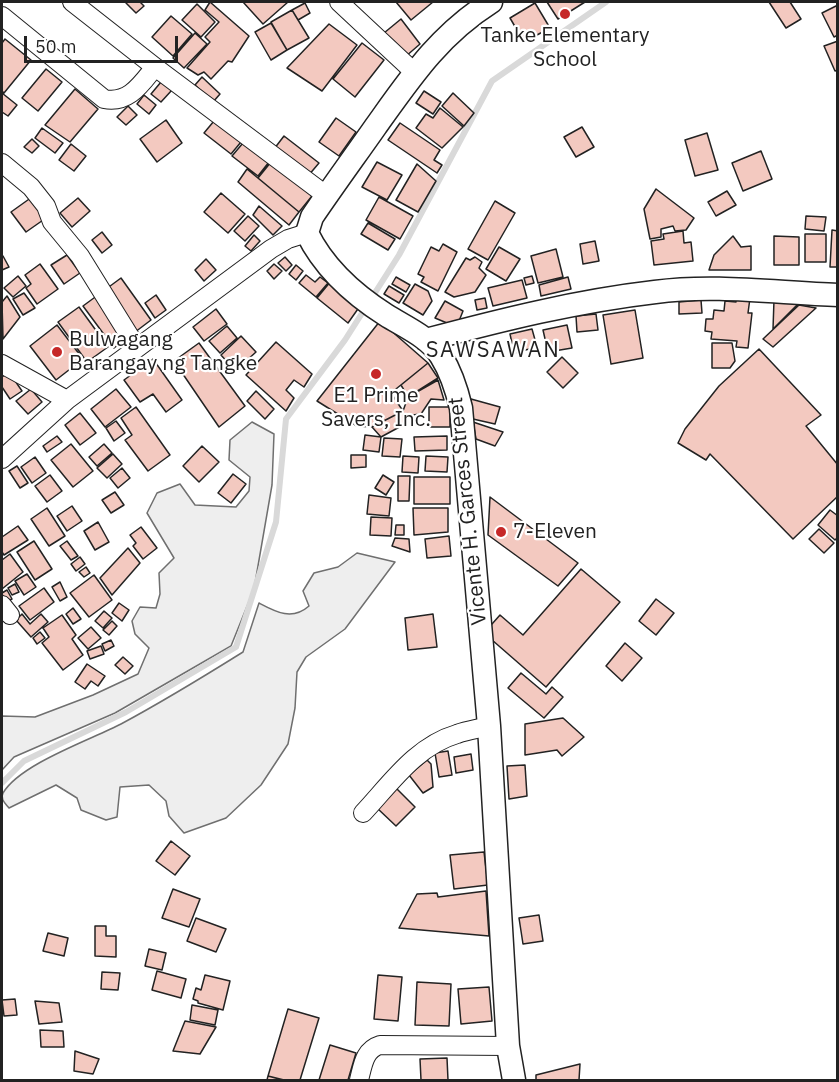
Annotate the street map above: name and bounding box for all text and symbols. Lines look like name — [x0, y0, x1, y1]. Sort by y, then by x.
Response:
marker: Tanke Elementary School — [558, 7, 572, 21]
place label: Tanke Elementary School — [480, 23, 650, 73]
scale bar — [27, 24, 182, 62]
text: 50 m — [35, 35, 77, 58]
place label: Bulwagang Barangay ng Tangke — [69, 327, 257, 377]
district label: SAWSAWAN — [426, 338, 560, 364]
marker: Bulwagang Barangay ng Tangke — [50, 345, 64, 359]
marker: E1 Prime Savers, Inc. — [369, 367, 383, 381]
place label: E1 Prime Savers, Inc. — [321, 383, 431, 433]
street label: Vicente H. Garces Street — [443, 396, 493, 626]
place label: 7-Eleven — [513, 519, 597, 545]
marker: 7-Eleven — [494, 525, 508, 539]

